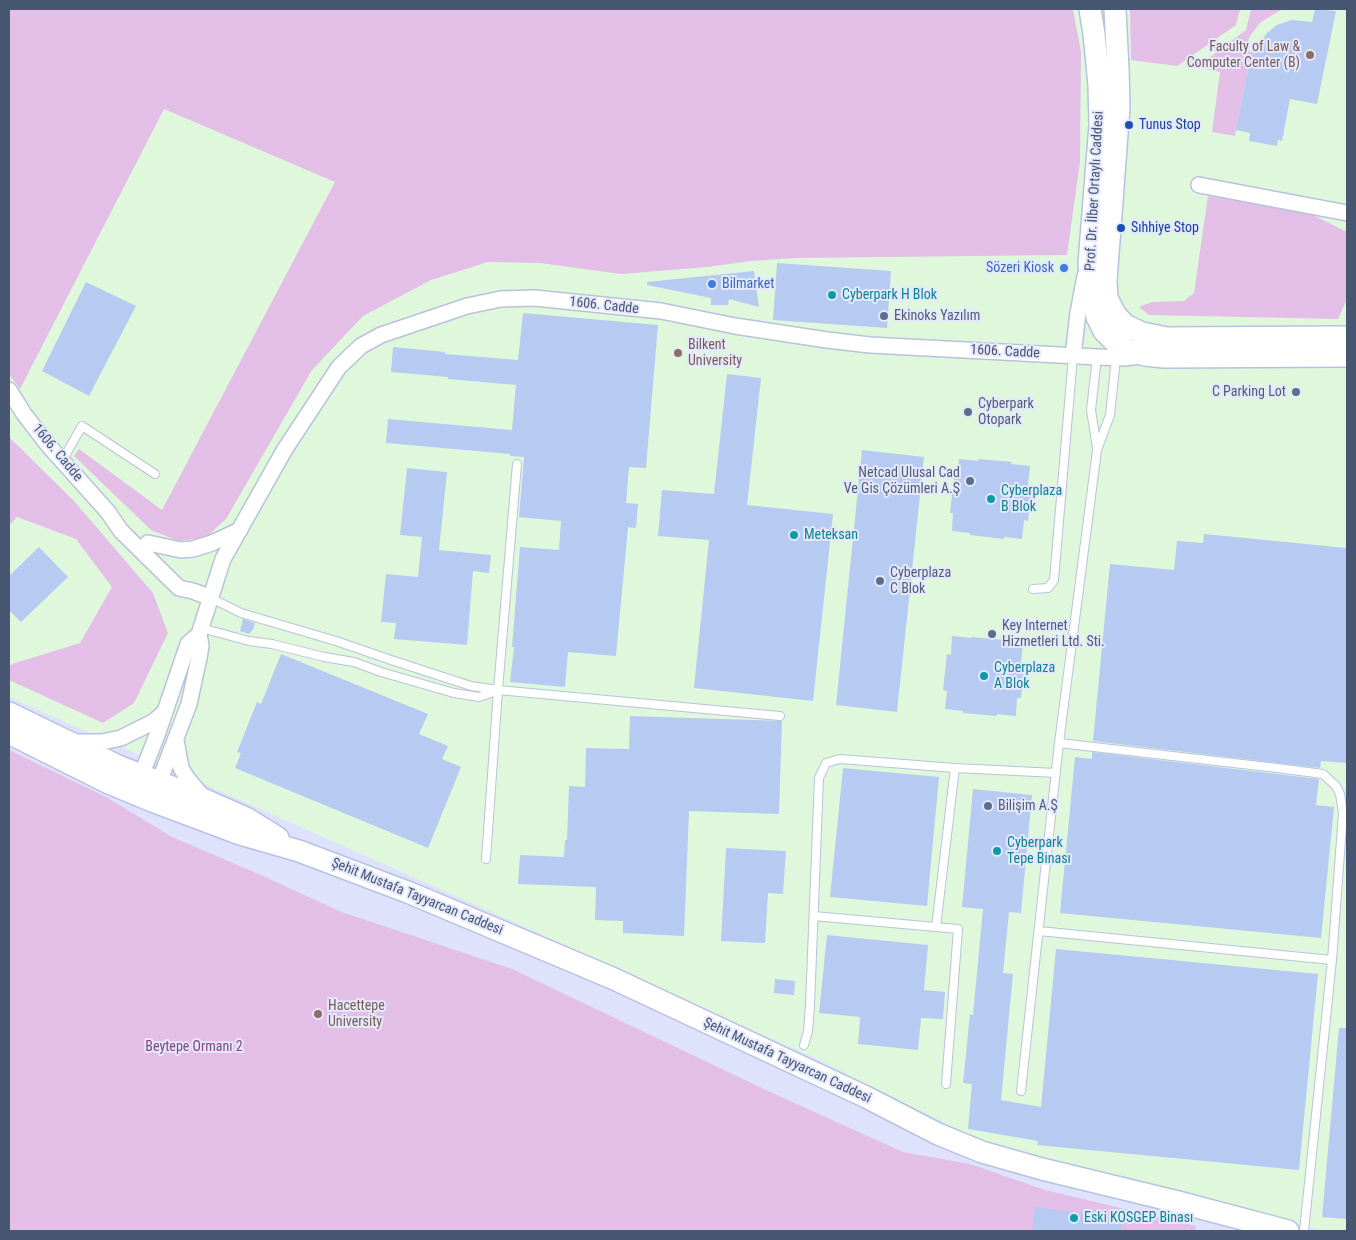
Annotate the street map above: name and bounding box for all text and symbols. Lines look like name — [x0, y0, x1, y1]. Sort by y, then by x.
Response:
place label: Faculty of Law & Computer Center (B) — [1187, 39, 1300, 72]
marker: Faculty of Law & Computer Center (B) — [1304, 49, 1316, 61]
street label: Prof. Dr. İlber Ortaylı Caddesi — [1082, 111, 1108, 271]
place label: Tunus Stop — [1139, 117, 1201, 133]
marker: Tunus Stop — [1123, 119, 1135, 131]
place label: Sıhhiye Stop — [1131, 220, 1199, 236]
marker: Sıhhiye Stop — [1115, 222, 1127, 234]
place label: Sözeri Kiosk — [986, 260, 1054, 276]
marker: Sözeri Kiosk — [1058, 262, 1070, 274]
place label: Bilmarket — [722, 276, 774, 292]
marker: Bilmarket — [706, 278, 718, 290]
place label: Cyberpark H Blok — [842, 287, 937, 303]
marker: Cyberpark H Blok — [826, 289, 838, 301]
street label: 1606. Cadde — [568, 294, 640, 318]
place label: Ekinoks Yazılım — [894, 308, 980, 324]
marker: Ekinoks Yazılım — [878, 310, 890, 322]
place label: Bilkent University — [688, 337, 742, 370]
street label: 1606. Cadde — [970, 342, 1040, 362]
marker: Bilkent University — [672, 347, 684, 359]
place label: C Parking Lot — [1212, 384, 1286, 400]
marker: C Parking Lot — [1290, 386, 1302, 398]
place label: Cyberpark Otopark — [978, 396, 1034, 428]
marker: Cyberpark Otopark — [962, 406, 974, 418]
street label: 1606. Cadde — [28, 421, 86, 485]
place label: Netcad Ulusal Cad Ve Gis Çözümleri A.Ş — [844, 465, 960, 498]
marker: Netcad Ulusal Cad Ve Gis Çözümleri A.Ş — [964, 475, 976, 487]
place label: Cyberplaza B Blok — [1001, 483, 1062, 516]
marker: Cyberplaza B Blok — [985, 493, 997, 505]
place label: Meteksan — [804, 527, 858, 543]
marker: Meteksan — [788, 529, 800, 541]
place label: Cyberplaza C Blok — [890, 565, 951, 598]
marker: Cyberplaza C Blok — [874, 575, 886, 587]
place label: Key Internet Hizmetleri Ltd. Sti. — [1002, 618, 1105, 650]
marker: Key Internet Hizmetleri Ltd. Sti. — [986, 628, 998, 640]
place label: Cyberplaza A Blok — [994, 660, 1055, 692]
marker: Cyberplaza A Blok — [978, 670, 990, 682]
place label: Bilişim A.Ş — [998, 798, 1058, 814]
marker: Bilişim A.Ş — [982, 800, 994, 812]
place label: Cyberpark Tepe Binası — [1007, 835, 1071, 868]
marker: Cyberpark Tepe Binası — [991, 845, 1003, 857]
street label: Şehit Mustafa Tayyarcan Caddesi — [329, 855, 505, 939]
place label: Hacettepe University — [328, 998, 385, 1030]
marker: Hacettepe University — [312, 1008, 324, 1020]
street label: Şehit Mustafa Tayyarcan Caddesi — [700, 1015, 874, 1107]
park label: Beytepe Ormanı 2 — [145, 1039, 243, 1055]
place label: Eski KOSGEP Binası — [1084, 1210, 1193, 1226]
marker: Eski KOSGEP Binası — [1068, 1212, 1080, 1224]

